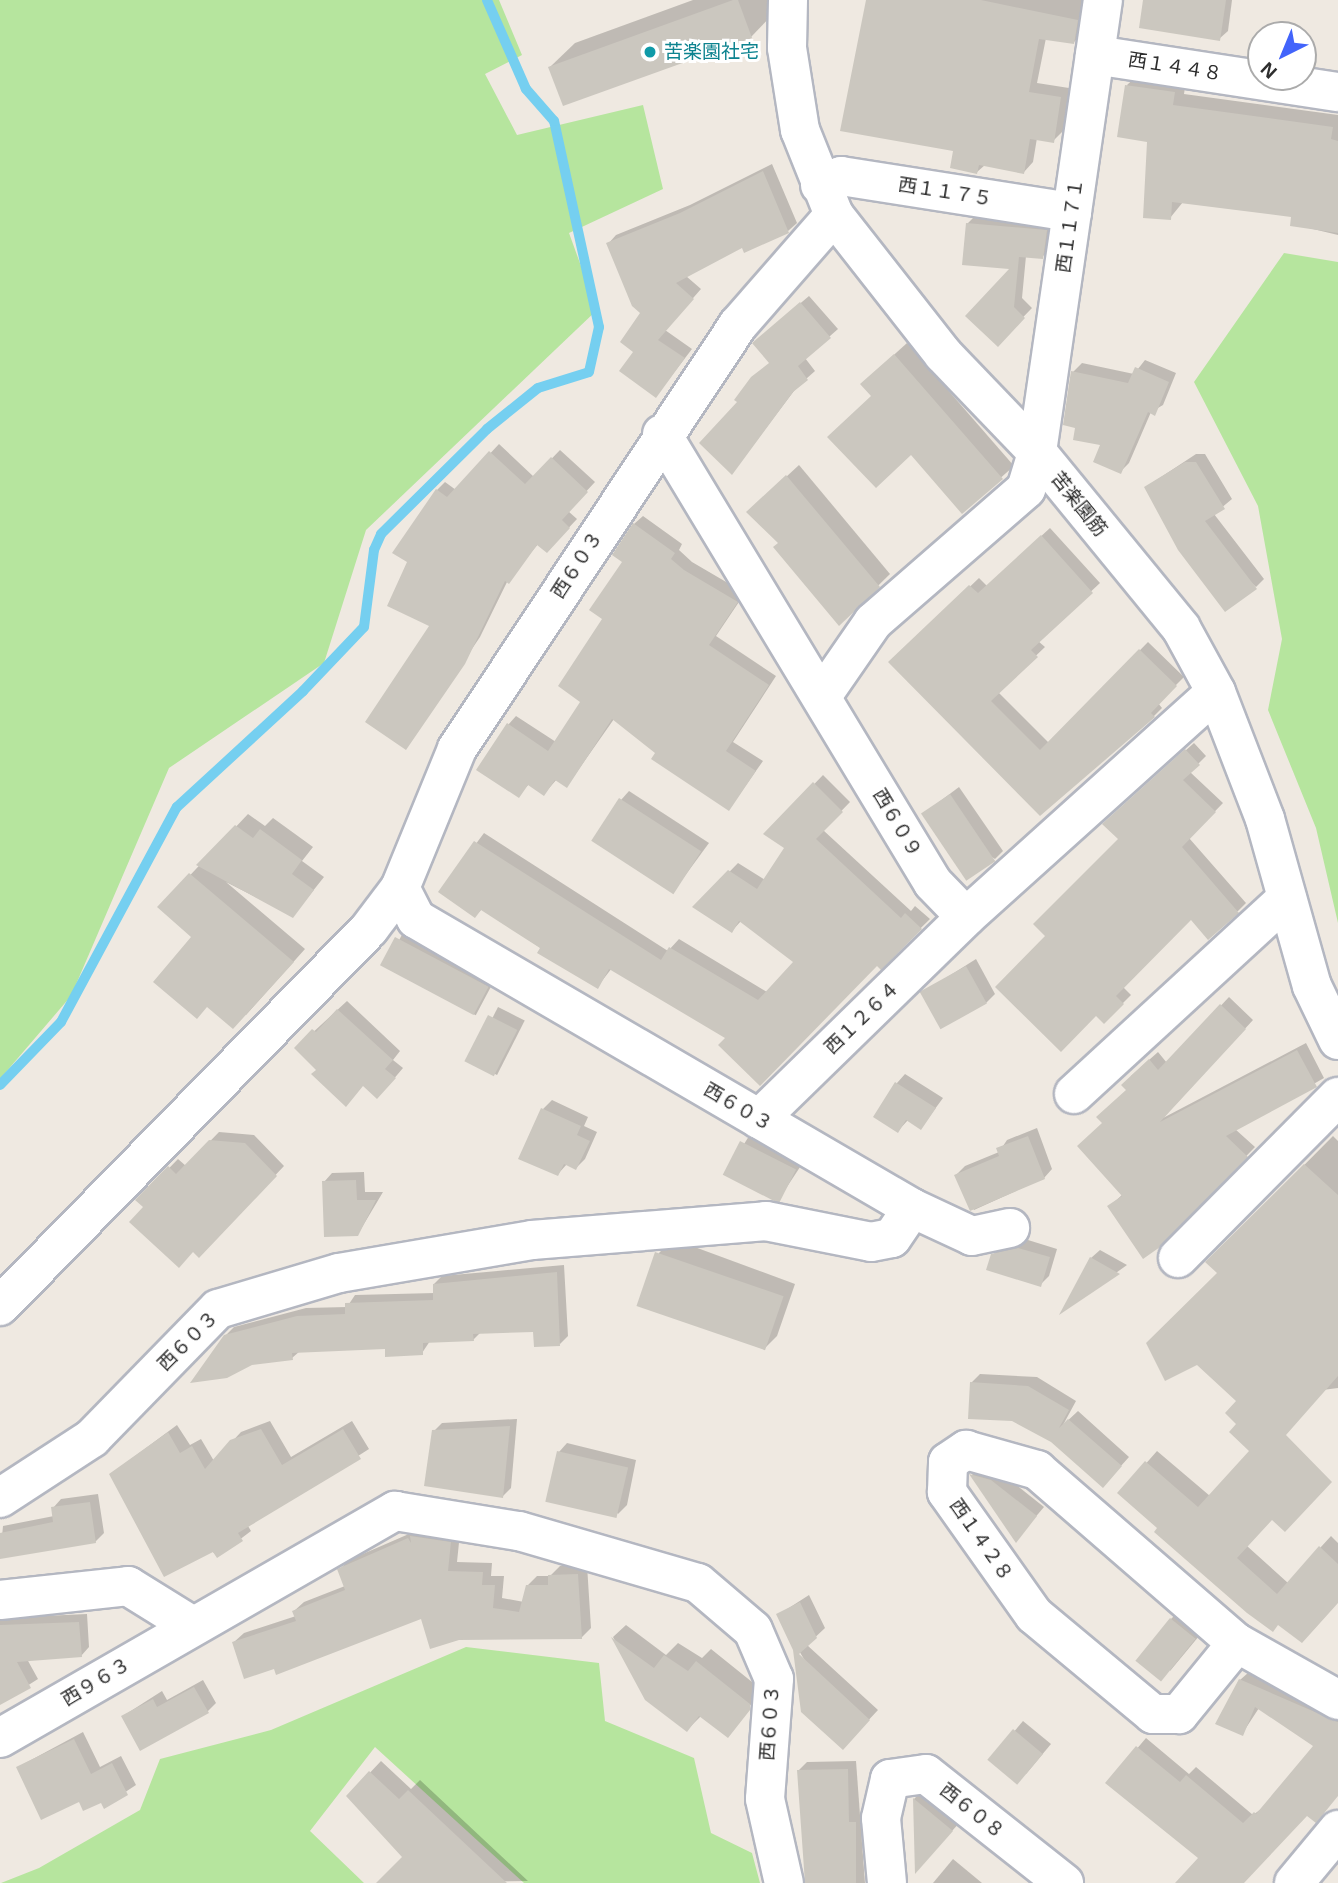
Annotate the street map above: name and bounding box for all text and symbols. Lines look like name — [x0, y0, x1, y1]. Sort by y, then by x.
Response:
north arrow — [1247, 21, 1317, 91]
place label: 苦楽園社宅 — [664, 41, 759, 63]
marker: 苦楽園社宅 — [642, 44, 658, 60]
street label: 西１４４８ — [1126, 48, 1224, 86]
text: N — [1257, 58, 1281, 83]
street label: 西１１７５ — [896, 173, 994, 211]
street label: 西１１７１ — [1052, 177, 1088, 275]
street label: 苦楽園筋 — [1046, 467, 1112, 541]
street label: 西６０３ — [547, 527, 607, 603]
street label: 西６０９ — [868, 785, 926, 861]
street label: 西１２６４ — [820, 977, 904, 1059]
street label: 西６０３ — [699, 1078, 777, 1136]
street label: 西６０３ — [153, 1306, 223, 1376]
street label: 西１４２８ — [944, 1495, 1018, 1585]
street label: 西９６３ — [58, 1653, 134, 1711]
street label: 西６０３ — [756, 1684, 784, 1762]
street label: 西６０８ — [935, 1779, 1009, 1843]

